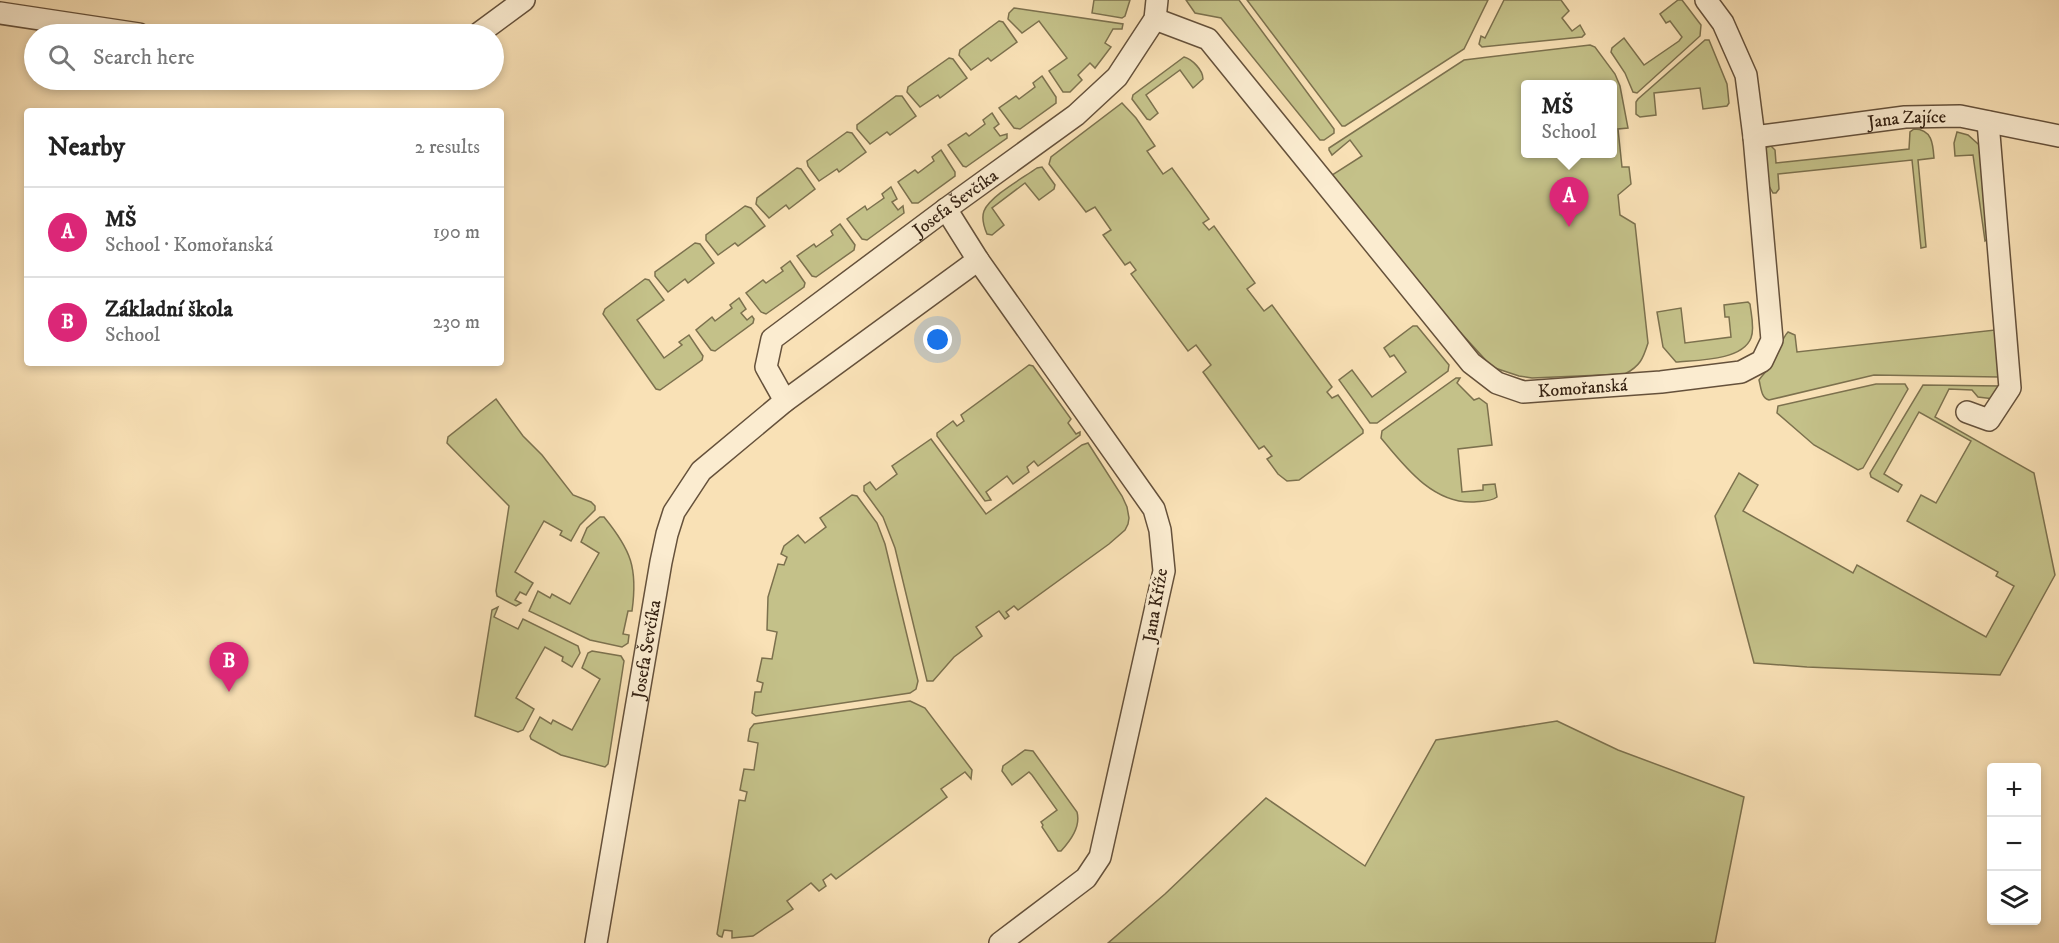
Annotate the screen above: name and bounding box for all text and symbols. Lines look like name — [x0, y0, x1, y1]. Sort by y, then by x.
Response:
search box — [24, 24, 504, 90]
icon: search — [45, 41, 78, 74]
text: Search here — [93, 44, 195, 71]
popup — [1521, 80, 1617, 158]
text: MŠ — [1542, 93, 1573, 120]
street label: Jana Zajíce — [1864, 106, 1946, 134]
text: School — [1542, 120, 1596, 145]
text: Nearby — [48, 131, 125, 164]
text: 2 results — [415, 135, 480, 160]
street label: Josefa Ševčíka — [907, 165, 1003, 243]
pin: A — [1550, 178, 1588, 227]
text: MŠ — [105, 206, 137, 233]
text: A — [61, 220, 74, 245]
text: 190 m — [433, 220, 480, 245]
text: School · Komořanská — [105, 233, 273, 258]
text: Základní škola — [105, 296, 233, 323]
text: B — [61, 310, 74, 335]
text: 230 m — [433, 310, 480, 335]
text: School — [105, 323, 160, 348]
your location — [923, 325, 952, 354]
street label: Komořanská — [1537, 374, 1629, 403]
street label: Jana Kříže — [1138, 567, 1173, 646]
street label: Josefa Ševčíka — [628, 598, 666, 703]
pin: B — [210, 642, 248, 692]
map controls — [1987, 763, 2041, 925]
button: + — [1987, 763, 2041, 817]
button: − — [1987, 817, 2041, 871]
button: layers — [1987, 871, 2041, 925]

